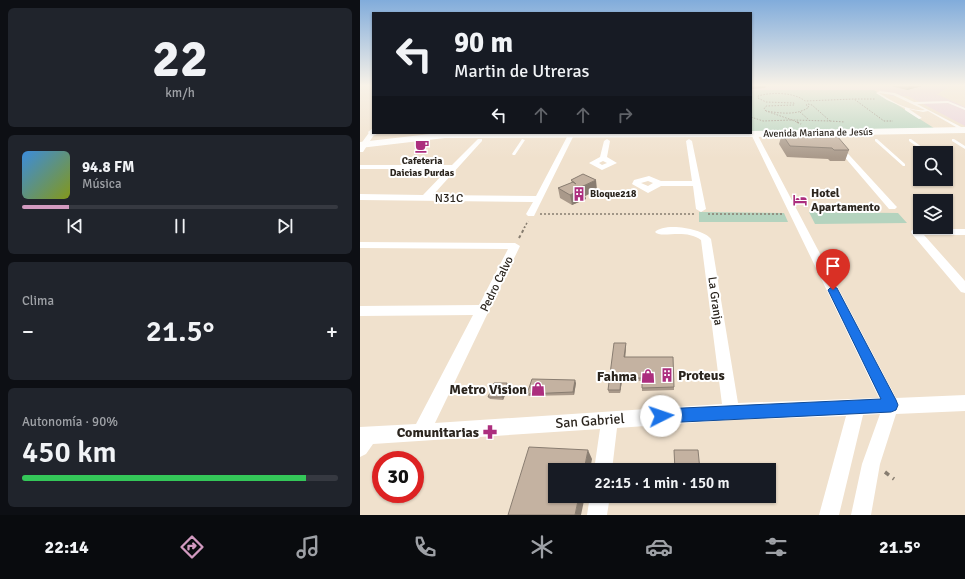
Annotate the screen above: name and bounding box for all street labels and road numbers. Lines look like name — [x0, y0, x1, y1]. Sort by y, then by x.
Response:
street label: Avenida Mariana de Jesús — [763, 126, 874, 140]
street label: N31C — [435, 191, 463, 206]
street label: Pedro Calvo — [477, 254, 517, 314]
street label: La Granja — [704, 276, 726, 326]
street label: San Gabriel — [555, 410, 625, 432]

